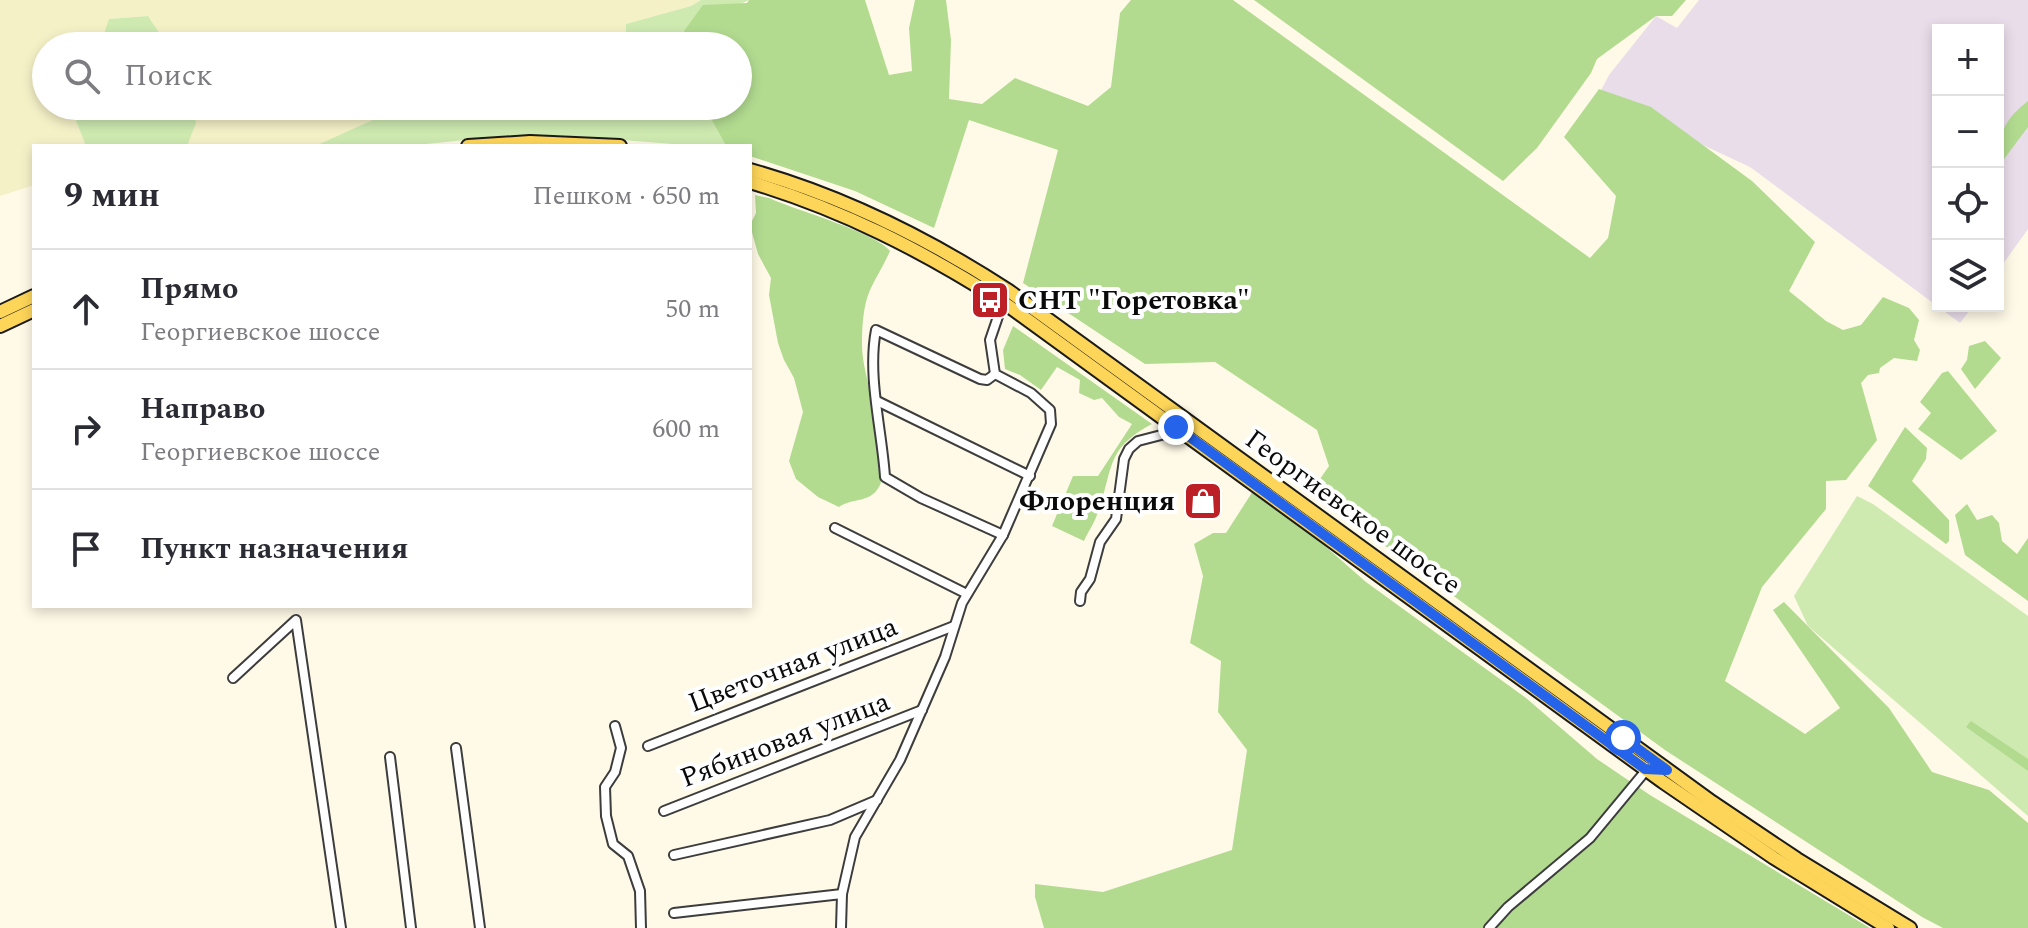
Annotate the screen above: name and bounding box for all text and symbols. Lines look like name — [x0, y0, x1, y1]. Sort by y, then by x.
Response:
map controls — [1932, 24, 2004, 312]
button: + — [1932, 24, 2004, 96]
search box — [32, 32, 752, 120]
text: Поиск — [124, 53, 213, 99]
icon: search — [60, 54, 104, 98]
button: − — [1932, 96, 2004, 168]
button: locate — [1932, 168, 2004, 240]
text: 9 мин — [64, 170, 160, 222]
text: Пешком · 650 m — [533, 176, 720, 216]
button: layers — [1932, 240, 2004, 312]
text: Прямо — [140, 266, 238, 312]
bus stop icon: СНТ "Горетовка" — [969, 279, 1011, 321]
place label: СНТ "Горетовка" — [1018, 279, 1250, 322]
icon: ahead — [64, 287, 108, 331]
text: 50 m — [665, 289, 720, 329]
text: Георгиевское шоссе — [140, 312, 380, 352]
text: Направо — [140, 386, 265, 432]
icon: right — [64, 407, 108, 451]
text: 600 m — [652, 409, 720, 449]
route end — [1158, 409, 1194, 445]
street label: Георгиевское шоссе — [1236, 419, 1470, 605]
text: Георгиевское шоссе — [140, 432, 380, 472]
place label: Флоренция — [1019, 480, 1175, 523]
shop icon: Флоренция — [1182, 480, 1224, 522]
text: Пункт назначения — [140, 526, 408, 572]
icon: arrive — [64, 527, 108, 571]
street label: Цветочная улица — [682, 605, 904, 725]
street label: Рябиновая улица — [674, 680, 896, 800]
route start — [1605, 720, 1641, 756]

